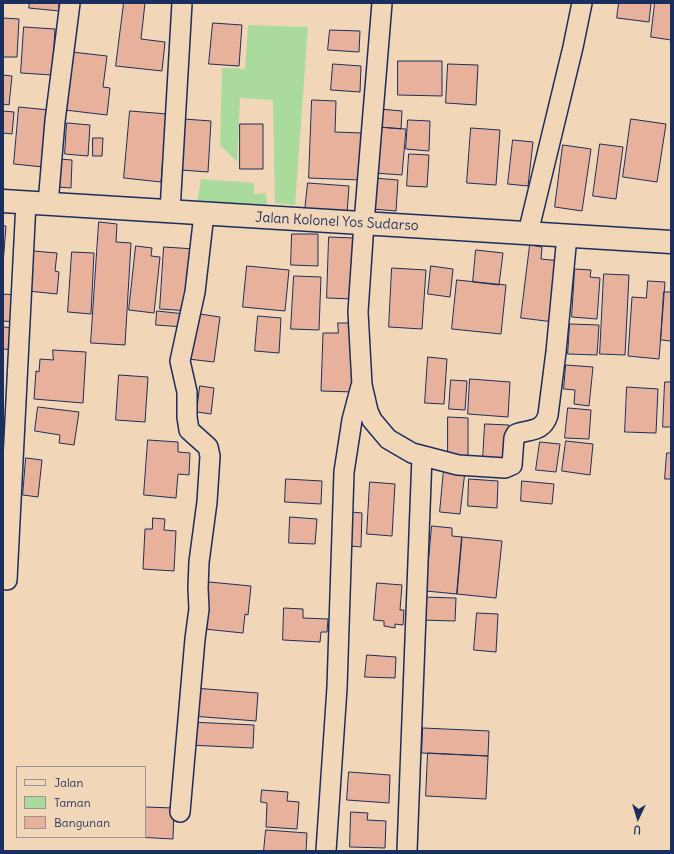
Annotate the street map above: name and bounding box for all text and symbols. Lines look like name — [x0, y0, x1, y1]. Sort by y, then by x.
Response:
street label: Jalan Kolonel Yos Sudarso — [255, 209, 419, 235]
legend — [16, 766, 146, 838]
text: Jalan — [54, 775, 83, 790]
text: Taman — [54, 795, 91, 810]
north arrow — [618, 798, 658, 838]
text: Bangunan — [54, 815, 110, 830]
text: U — [633, 823, 641, 837]

